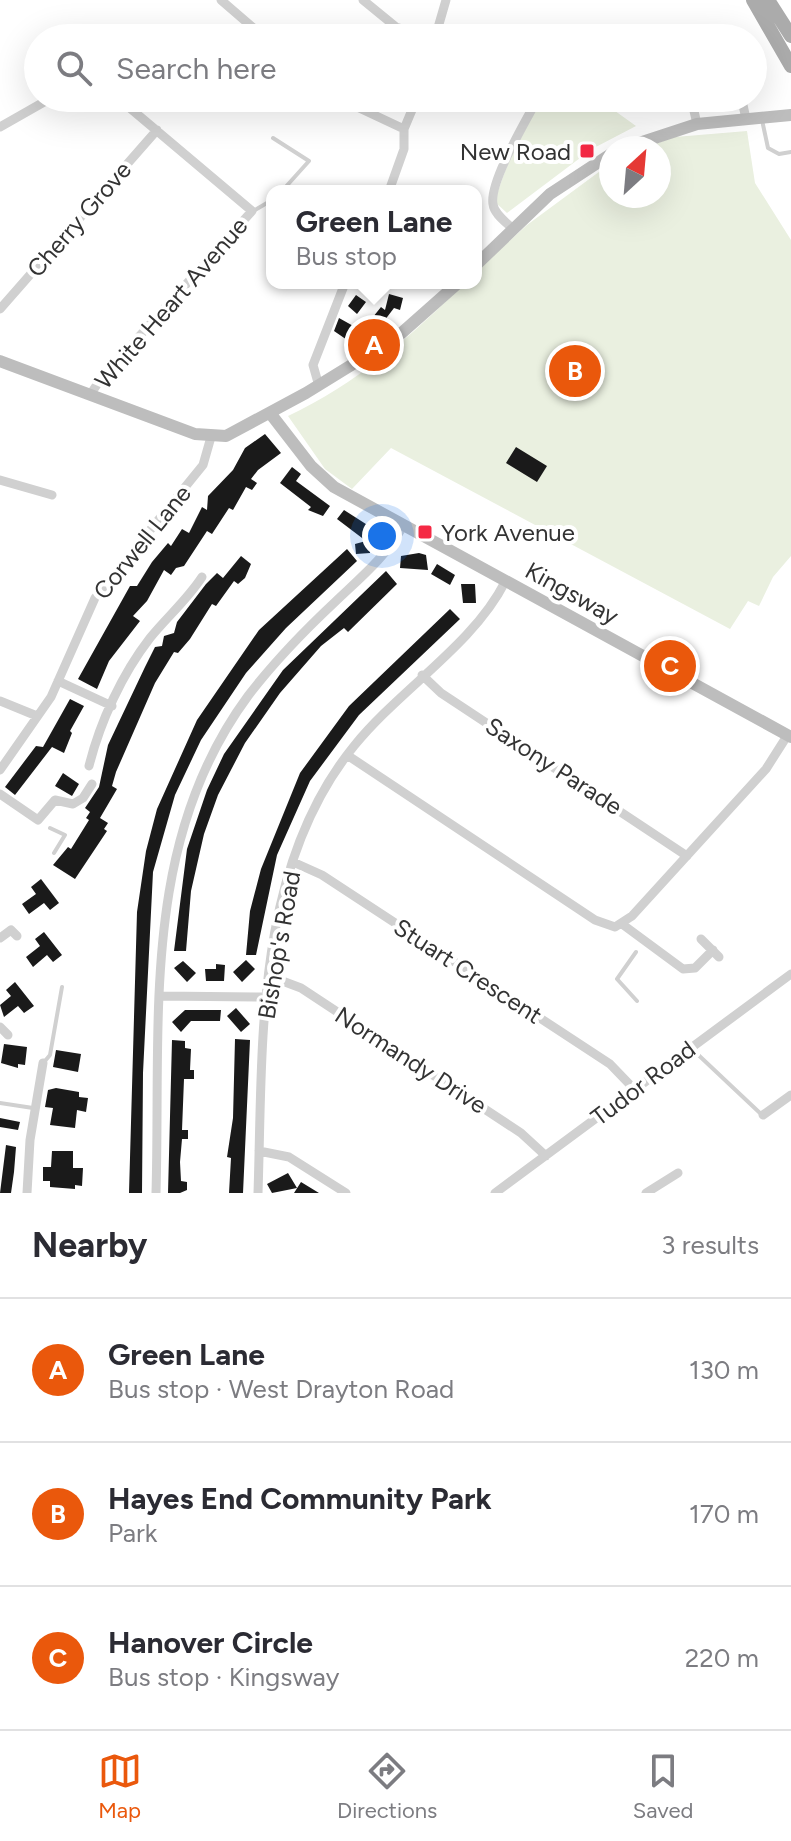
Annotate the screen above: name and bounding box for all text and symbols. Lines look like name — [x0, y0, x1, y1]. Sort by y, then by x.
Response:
search box — [24, 24, 767, 112]
icon: search — [52, 46, 96, 90]
text: Search here — [116, 50, 276, 87]
north arrow — [599, 136, 671, 208]
place label: New Road — [460, 137, 571, 166]
marker: New Road — [578, 142, 596, 160]
street label: Cherry Grove — [21, 155, 137, 283]
popup — [266, 185, 482, 289]
text: Green Lane — [296, 203, 452, 240]
street label: White Heart Avenue — [89, 211, 253, 395]
text: Bus stop — [296, 240, 397, 272]
pin: A — [348, 315, 400, 375]
pin: B — [549, 341, 601, 401]
street label: Corwell Lane — [87, 479, 197, 605]
your location — [362, 516, 402, 556]
place label: York Avenue — [441, 518, 575, 547]
marker: York Avenue — [416, 523, 434, 541]
street label: Kingsway — [520, 556, 624, 631]
pin: C — [644, 636, 696, 696]
street label: Saxony Parade — [480, 711, 628, 821]
street label: Bishop's Road — [252, 869, 306, 1021]
street label: Stuart Crescent — [388, 912, 548, 1030]
street label: Normandy Drive — [330, 1000, 492, 1120]
street label: Tudor Road — [585, 1034, 701, 1132]
text: Nearby — [32, 1225, 147, 1266]
text: 3 results — [661, 1229, 759, 1261]
text: Green Lane — [108, 1336, 265, 1373]
text: A — [49, 1354, 67, 1386]
text: 130 m — [689, 1354, 759, 1386]
text: Bus stop · West Drayton Road — [108, 1373, 454, 1405]
text: Hayes End Community Park — [108, 1480, 492, 1517]
text: B — [50, 1498, 66, 1530]
text: 170 m — [689, 1498, 759, 1530]
text: Park — [108, 1517, 157, 1549]
text: Hanover Circle — [108, 1624, 313, 1661]
text: C — [49, 1642, 67, 1674]
text: 220 m — [685, 1642, 759, 1674]
text: Bus stop · Kingsway — [108, 1661, 339, 1693]
tab: Map — [98, 1749, 142, 1824]
tab: Directions — [337, 1749, 437, 1824]
tab: Saved — [633, 1749, 693, 1824]

